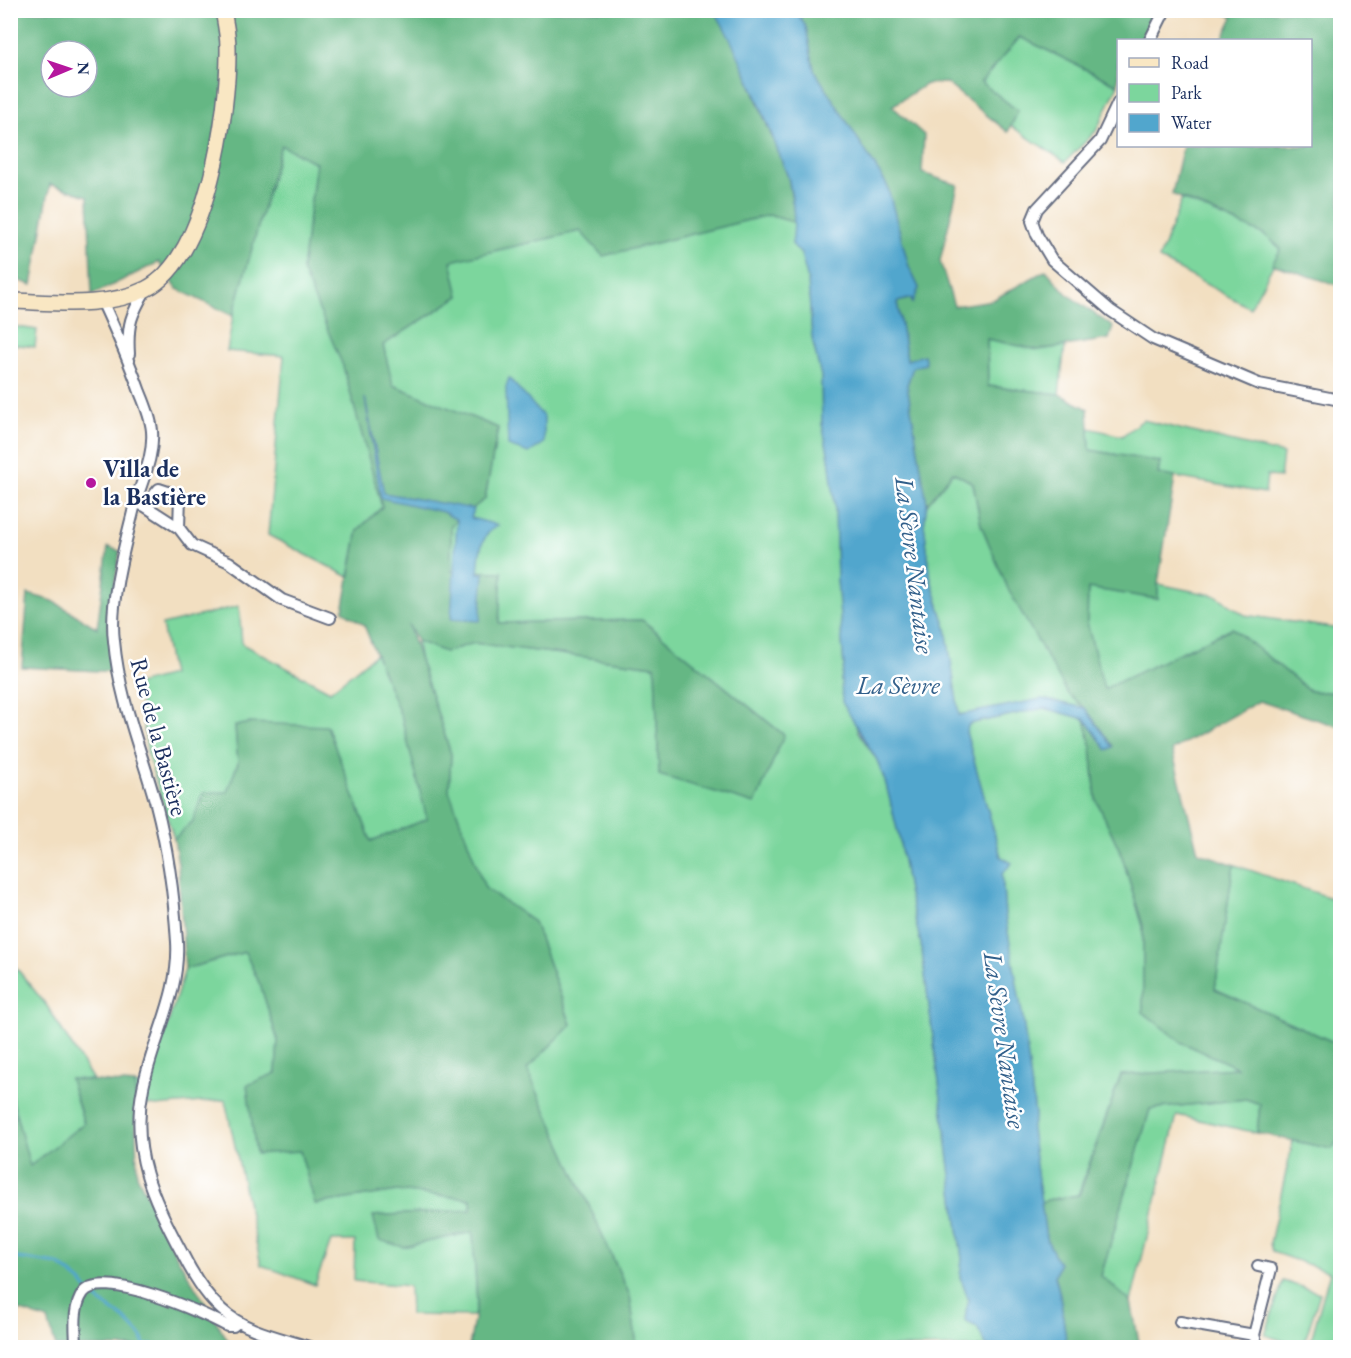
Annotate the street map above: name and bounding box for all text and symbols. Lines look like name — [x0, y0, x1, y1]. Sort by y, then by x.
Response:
north arrow — [39, 39, 99, 99]
legend — [1117, 39, 1312, 147]
text: Road — [1171, 51, 1210, 74]
text: N — [73, 62, 94, 75]
text: Park — [1171, 81, 1202, 104]
text: Water — [1171, 111, 1212, 134]
place label: Villa de la Bastière — [103, 453, 206, 512]
water label: La Sèvre Nantaise — [887, 473, 943, 657]
marker: Villa de la Bastière — [84, 476, 98, 490]
street label: Rue de la Bastière — [124, 655, 195, 819]
water label: La Sèvre — [855, 668, 941, 702]
water label: La Sèvre Nantaise — [976, 948, 1034, 1132]

